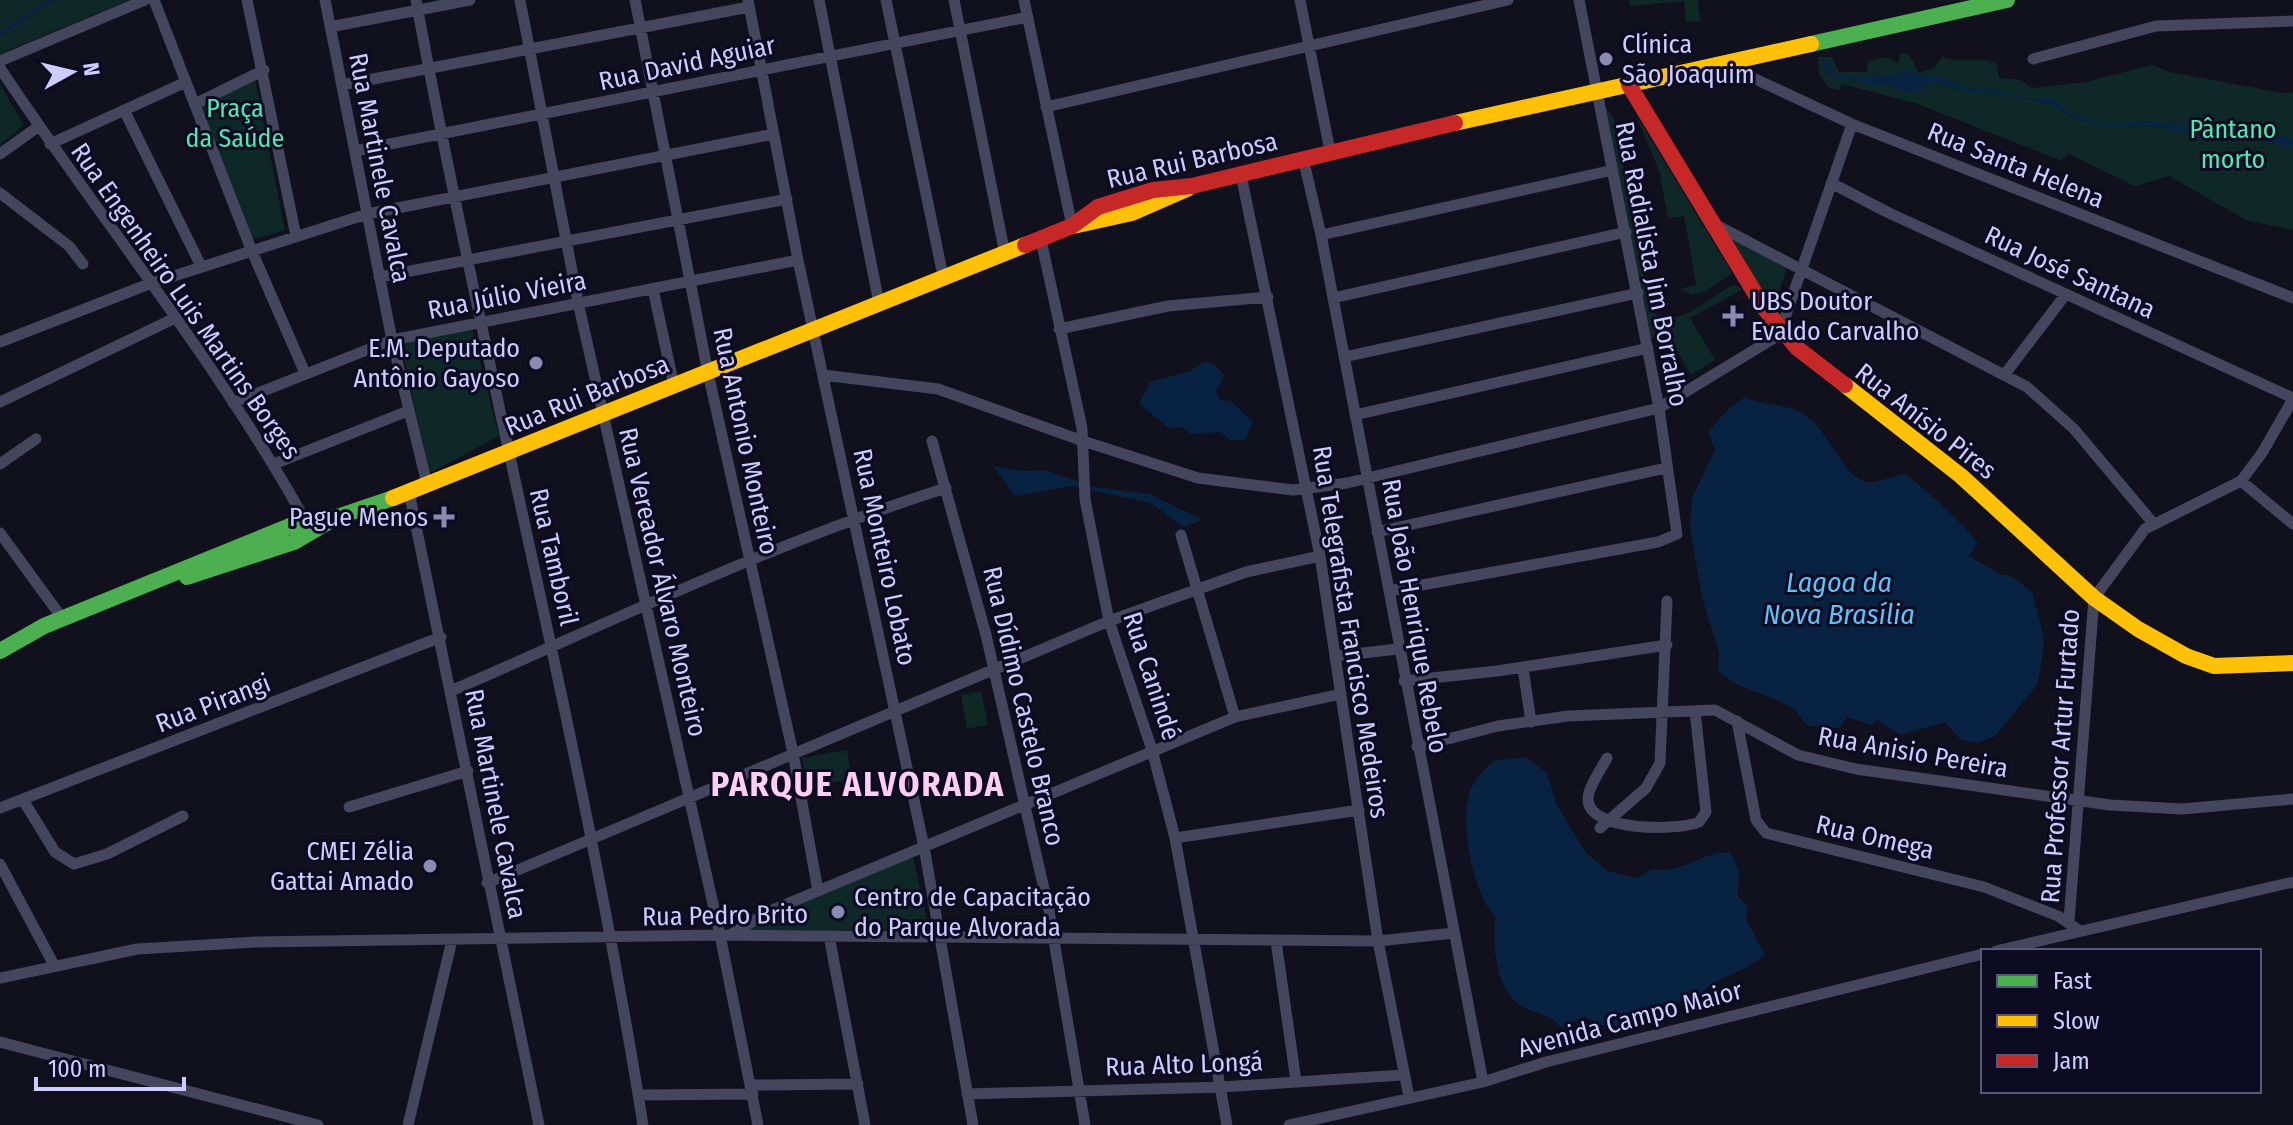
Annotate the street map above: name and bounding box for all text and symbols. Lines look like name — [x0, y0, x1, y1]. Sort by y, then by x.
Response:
place label: Clínica São Joaquim — [1622, 29, 1755, 90]
street label: Rua David Aguiar — [596, 30, 778, 97]
north arrow — [32, 32, 112, 112]
marker: Clínica São Joaquim — [1597, 50, 1615, 68]
street label: Rua Martinele Cavalca — [342, 51, 417, 286]
text: N — [77, 61, 106, 78]
park label: Praça da Saúde — [186, 93, 284, 154]
park label: Pântano morto — [2189, 114, 2277, 175]
street label: Rua Santa Helena — [1923, 116, 2109, 215]
street label: Rua Radialista Jim Borralho — [1609, 119, 1694, 409]
street label: Rua Rui Barbosa — [1104, 126, 1280, 195]
street label: Rua Engenheiro Luis Martins Borges — [64, 137, 307, 465]
street label: Rua José Santana — [1980, 219, 2160, 325]
street label: Rua Júlio Vieira — [425, 265, 589, 326]
place label: UBS Doutor Evaldo Carvalho — [1751, 286, 1920, 347]
marker: UBS Doutor Evaldo Carvalho — [1722, 305, 1744, 327]
street label: Rua Antonio Monteiro — [706, 325, 785, 557]
place label: E.M. Deputado Antônio Gayoso — [354, 333, 520, 394]
street label: Rua Rui Barbosa — [501, 348, 674, 442]
marker: E.M. Deputado Antônio Gayoso — [527, 354, 545, 372]
street label: Rua Anísio Pires — [1849, 357, 2002, 486]
street label: Rua Vereador Álvaro Monteiro — [612, 425, 713, 740]
street label: Rua Telegrafista Francisco Medeiros — [1306, 444, 1395, 821]
street label: Rua Monteiro Lobato — [846, 446, 923, 668]
street label: Rua João Henrique Rebelo — [1375, 477, 1454, 756]
street label: Rua Tamboril — [523, 485, 584, 629]
place label: Pague Menos — [289, 502, 428, 533]
marker: Pague Menos — [435, 508, 453, 526]
street label: Rua Dídimo Castelo Branco — [976, 563, 1071, 849]
water label: Lagoa da Nova Brasília — [1763, 566, 1915, 631]
street label: Rua Canindé — [1116, 608, 1187, 744]
street label: Rua Professor Artur Furtado — [2035, 608, 2086, 904]
street label: Rua Pirangi — [151, 667, 275, 739]
street label: Rua Martinele Cavalca — [458, 687, 533, 922]
street label: Rua Anisio Pereira — [1815, 721, 2010, 784]
district label: PARQUE ALVORADA — [711, 764, 1005, 805]
street label: Rua Omega — [1813, 809, 1937, 866]
place label: CMEI Zélia Gattai Amado — [270, 836, 414, 897]
marker: CMEI Zélia Gattai Amado — [421, 857, 439, 875]
place label: Centro de Capacitação do Parque Alvorada — [854, 882, 1091, 943]
street label: Rua Pedro Brito — [642, 899, 808, 932]
marker: Centro de Capacitação do Parque Alvorada — [829, 903, 847, 921]
legend — [1981, 949, 2261, 1093]
text: Fast — [2053, 967, 2092, 995]
street label: Avenida Campo Maior — [1515, 975, 1746, 1064]
text: Slow — [2053, 1007, 2100, 1035]
scale bar — [36, 1041, 184, 1091]
street label: Rua Alto Longá — [1105, 1046, 1263, 1083]
text: Jam — [2053, 1047, 2090, 1075]
text: 100 m — [48, 1055, 106, 1083]

